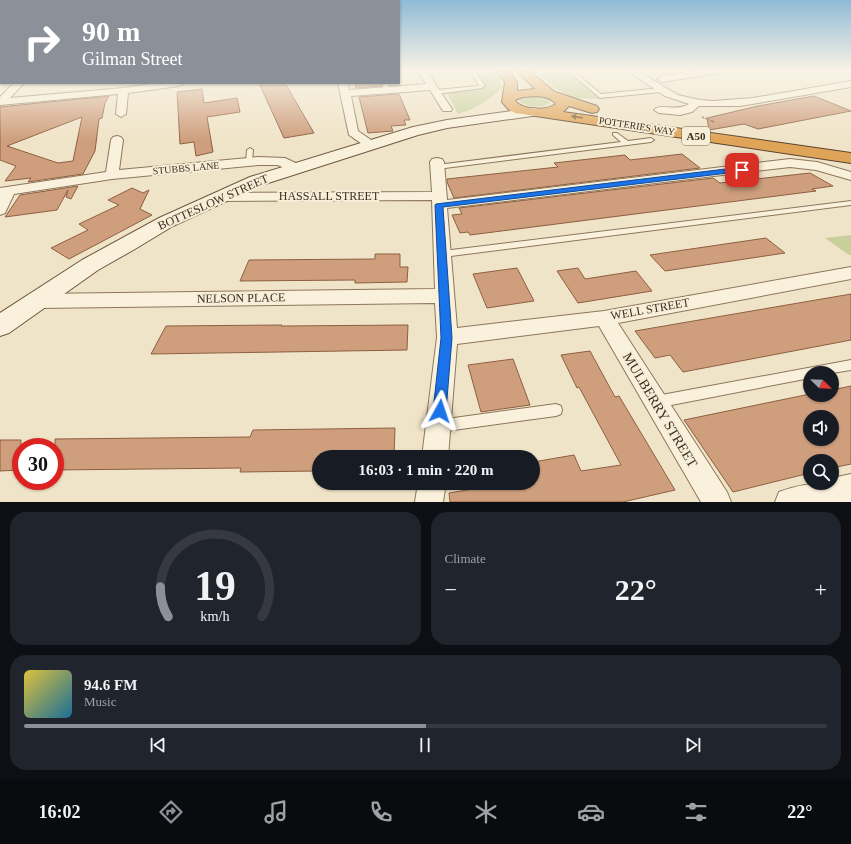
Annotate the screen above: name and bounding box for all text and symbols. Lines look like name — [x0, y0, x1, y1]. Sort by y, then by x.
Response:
icon: right — [16, 16, 68, 68]
text: 90 m — [82, 16, 140, 47]
text: Gilman Street — [82, 49, 182, 69]
one-way arrow — [571, 114, 583, 120]
street label: POTTERIES WAY — [598, 115, 676, 137]
road number: A50 — [682, 127, 710, 145]
pin — [725, 153, 759, 187]
icon: arrive — [731, 159, 753, 181]
street label: STUBBS LANE — [152, 160, 220, 176]
street label: BOTTESLOW STREET — [156, 171, 271, 233]
street label: HASSALL STREET — [279, 189, 380, 203]
street label: NELSON PLACE — [197, 290, 285, 306]
street label: WELL STREET — [609, 295, 691, 323]
street label: MULBERRY STREET — [620, 350, 700, 471]
north arrow — [803, 366, 839, 402]
map controls — [803, 366, 839, 490]
position arrow — [419, 390, 461, 432]
button: sound — [803, 410, 839, 446]
speed limit sign: 30 — [12, 438, 64, 490]
button: search — [803, 454, 839, 490]
text: 16:03 · 1 min · 220 m — [359, 462, 494, 478]
text: Climate — [445, 551, 486, 566]
text: 19 — [194, 562, 236, 608]
text: 22° — [615, 573, 657, 606]
text: − — [445, 577, 457, 602]
text: + — [815, 577, 827, 602]
text: km/h — [201, 607, 230, 623]
text: 94.6 FM — [84, 677, 137, 693]
text: Music — [84, 694, 117, 709]
icon: previous — [147, 734, 169, 756]
icon: pause — [414, 734, 436, 756]
icon: next — [682, 734, 704, 756]
icon: directions — [157, 798, 185, 826]
icon: music — [262, 798, 290, 826]
icon: phone — [367, 798, 395, 826]
icon: climate — [472, 798, 500, 826]
icon: car — [577, 798, 605, 826]
icon: filters — [682, 798, 710, 826]
text: 16:02 — [38, 802, 80, 822]
text: 22° — [787, 802, 812, 822]

